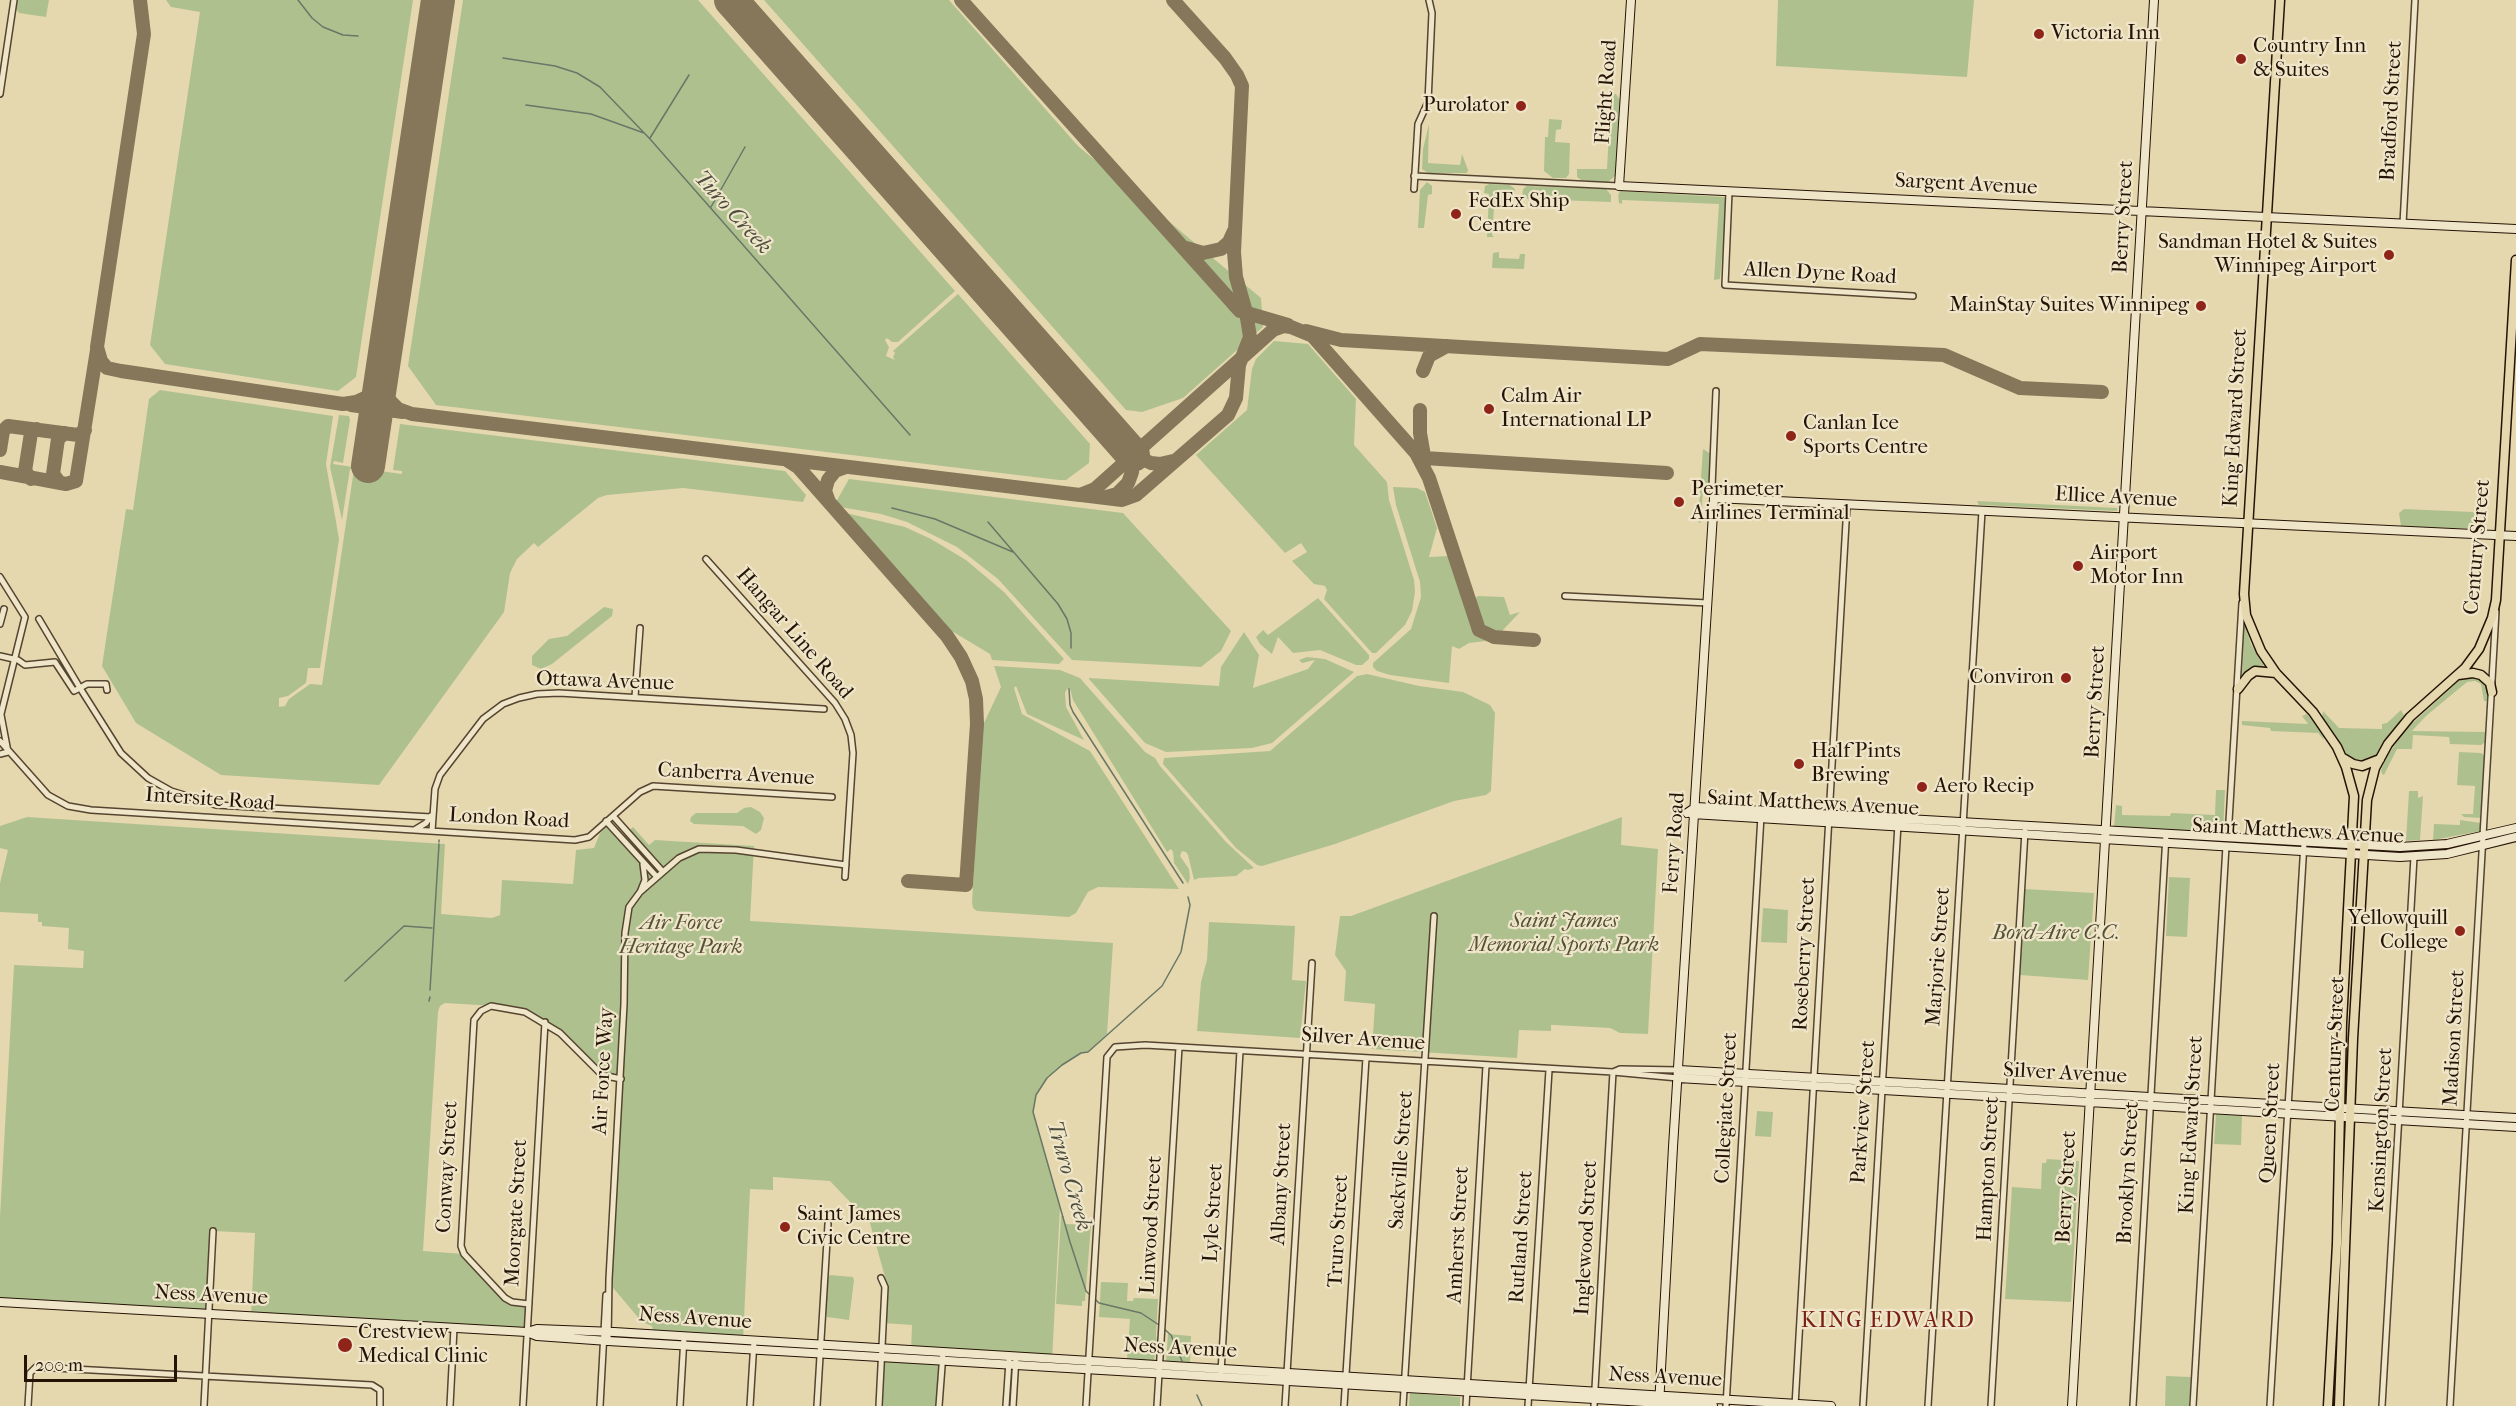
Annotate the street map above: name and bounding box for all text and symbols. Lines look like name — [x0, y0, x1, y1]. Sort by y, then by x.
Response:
place label: Victoria Inn — [2051, 21, 2160, 47]
marker: Victoria Inn — [2032, 27, 2046, 41]
place label: Country Inn & Suites — [2253, 34, 2366, 84]
street label: Flight Road — [1591, 39, 1623, 145]
street label: Bradford Street — [2376, 40, 2408, 182]
marker: Country Inn & Suites — [2234, 52, 2248, 66]
place label: Purolator — [1423, 93, 1509, 119]
marker: Purolator — [1514, 99, 1528, 113]
street label: Berry Street — [2108, 160, 2140, 274]
water label: Turo Creek — [688, 166, 776, 260]
street label: Sargent Avenue — [1894, 169, 2038, 201]
place label: FedEx Ship Centre — [1468, 189, 1570, 239]
marker: FedEx Ship Centre — [1449, 207, 1463, 221]
place label: Sandman Hotel & Suites Winnipeg Airport — [2158, 230, 2377, 280]
marker: Sandman Hotel & Suites Winnipeg Airport — [2382, 248, 2396, 262]
street label: Allen Dyne Road — [1743, 257, 1897, 291]
place label: MainStay Suites Winnipeg — [1949, 293, 2189, 319]
marker: MainStay Suites Winnipeg — [2194, 299, 2208, 313]
street label: King Edward Street — [2219, 328, 2253, 508]
place label: Calm Air International LP — [1501, 384, 1652, 434]
marker: Calm Air International LP — [1482, 402, 1496, 416]
place label: Canlan Ice Sports Centre — [1803, 411, 1928, 461]
marker: Canlan Ice Sports Centre — [1784, 429, 1798, 443]
place label: Perimeter Airlines Terminal — [1691, 477, 1849, 527]
street label: Century Street — [2460, 478, 2496, 616]
street label: Ellice Avenue — [2054, 482, 2178, 514]
marker: Perimeter Airlines Terminal — [1672, 495, 1686, 509]
place label: Airport Motor Inn — [2090, 541, 2184, 591]
marker: Airport Motor Inn — [2071, 559, 2085, 573]
street label: Hangar Line Road — [730, 563, 858, 705]
street label: Berry Street — [2080, 645, 2112, 759]
place label: Conviron — [1969, 665, 2054, 691]
street label: Ottawa Avenue — [535, 667, 675, 697]
marker: Conviron — [2059, 671, 2073, 685]
place label: Half Pints Brewing — [1811, 739, 1901, 789]
marker: Half Pints Brewing — [1792, 757, 1806, 771]
street label: Canberra Avenue — [657, 758, 815, 792]
place label: Aero Recip — [1934, 774, 2034, 800]
marker: Aero Recip — [1915, 780, 1929, 794]
street label: Intersite Road — [144, 783, 276, 817]
street label: Saint Matthews Avenue — [1706, 786, 1920, 822]
street label: Ferry Road — [1659, 791, 1691, 895]
street label: London Road — [448, 803, 570, 835]
street label: Saint Matthews Avenue — [2191, 814, 2405, 850]
street label: Roseberry Street — [1788, 876, 1822, 1032]
street label: Marjorie Street — [1922, 887, 1956, 1027]
place label: Yellowquill College — [2348, 906, 2448, 956]
park label: Saint James Memorial Sports Park — [1469, 909, 1659, 959]
park label: Air Force Heritage Park — [619, 911, 743, 961]
park label: Bord-Aire C.C. — [1992, 921, 2120, 947]
marker: Yellowquill College — [2453, 924, 2467, 938]
street label: Madison Street — [2439, 969, 2471, 1107]
street label: Century Street — [2321, 976, 2351, 1112]
street label: Air Force Way — [588, 1007, 620, 1135]
street label: Silver Avenue — [1300, 1023, 1426, 1057]
street label: Collegiate Street — [1710, 1032, 1744, 1184]
street label: King Edward Street — [2175, 1035, 2209, 1215]
street label: Parkview Street — [1846, 1039, 1882, 1185]
street label: Kensington Street — [2365, 1047, 2399, 1213]
street label: Silver Avenue — [2002, 1058, 2128, 1090]
street label: Queen Street — [2255, 1062, 2287, 1184]
street label: Sackville Street — [1385, 1090, 1419, 1230]
street label: Hampton Street — [1973, 1096, 2005, 1242]
street label: Conway Street — [432, 1100, 464, 1234]
street label: Brooklyn Street — [2113, 1101, 2145, 1245]
water label: Truro Creek — [1040, 1118, 1096, 1234]
street label: Albany Street — [1266, 1122, 1298, 1246]
street label: Berry Street — [2051, 1130, 2083, 1244]
street label: Moorgate Street — [501, 1139, 533, 1287]
street label: Linwood Street — [1136, 1155, 1168, 1295]
street label: Inglewood Street — [1570, 1160, 1604, 1316]
street label: Lyle Street — [1199, 1163, 1229, 1263]
street label: Amherst Street — [1443, 1166, 1475, 1304]
street label: Rutland Street — [1505, 1170, 1539, 1304]
street label: Truro Street — [1323, 1174, 1355, 1288]
place label: Saint James Civic Centre — [797, 1202, 910, 1252]
marker: Saint James Civic Centre — [778, 1220, 792, 1234]
street label: Ness Avenue — [154, 1280, 268, 1312]
street label: Ness Avenue — [637, 1302, 753, 1336]
district label: KING EDWARD — [1801, 1309, 1975, 1335]
place label: Crestview Medical Clinic — [358, 1320, 488, 1370]
street label: Ness Avenue — [1123, 1333, 1237, 1365]
marker: Crestview Medical Clinic — [336, 1336, 354, 1354]
scale bar — [27, 1343, 180, 1381]
text: 200 m — [35, 1355, 83, 1376]
street label: Ness Avenue — [1608, 1362, 1722, 1394]

